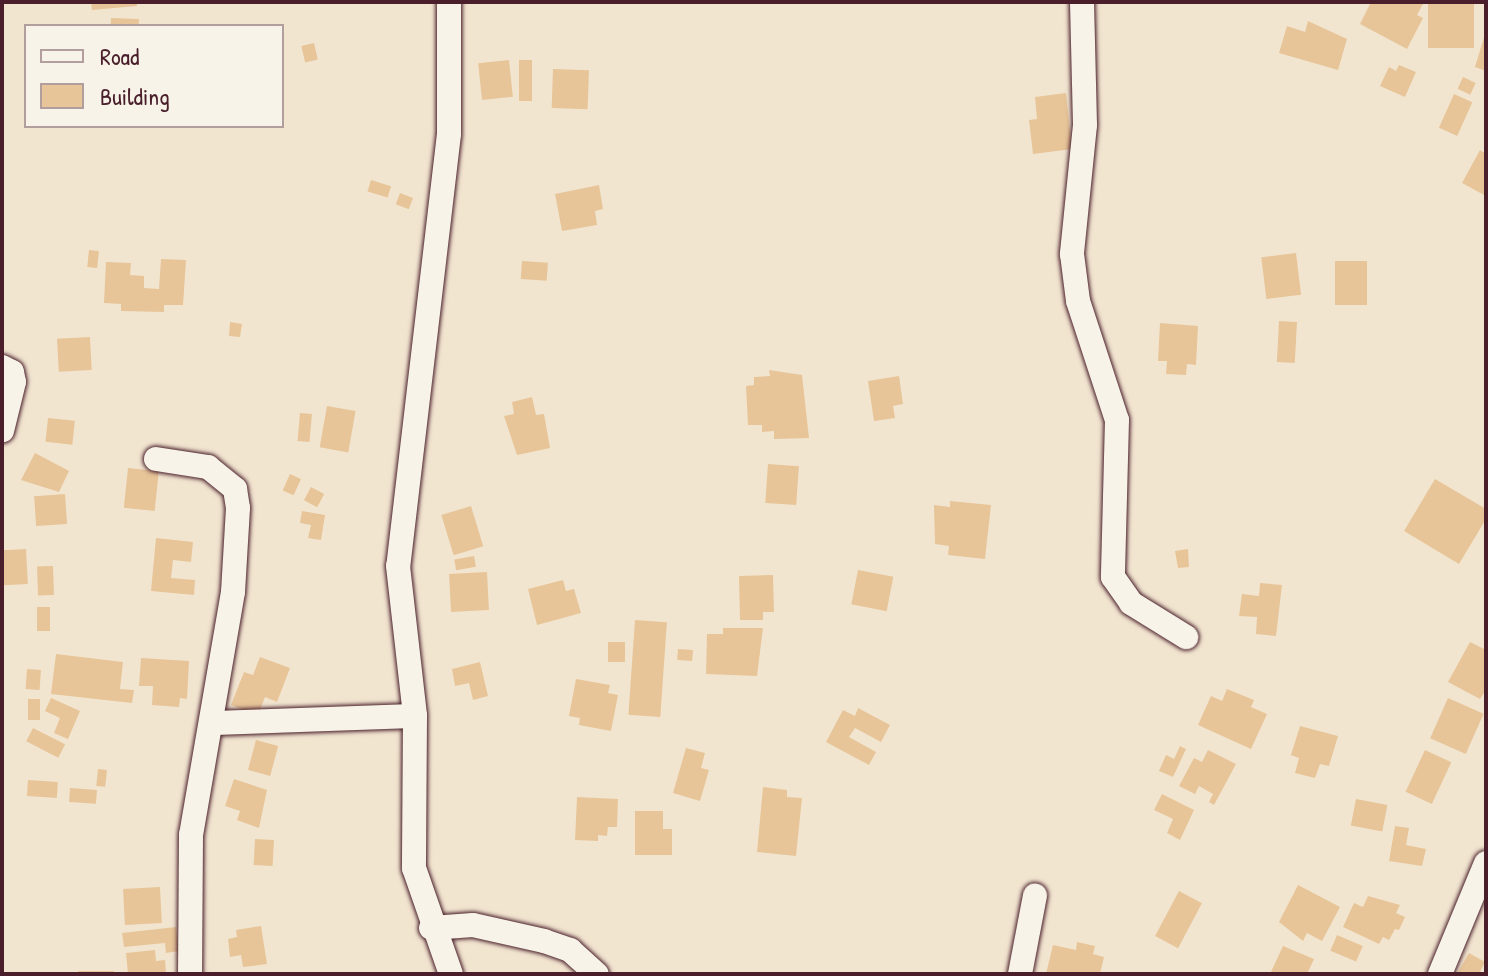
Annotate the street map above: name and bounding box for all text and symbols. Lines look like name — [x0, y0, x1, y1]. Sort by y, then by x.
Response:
legend — [24, 24, 284, 128]
text: Road — [100, 40, 139, 72]
text: Building — [100, 80, 170, 112]

